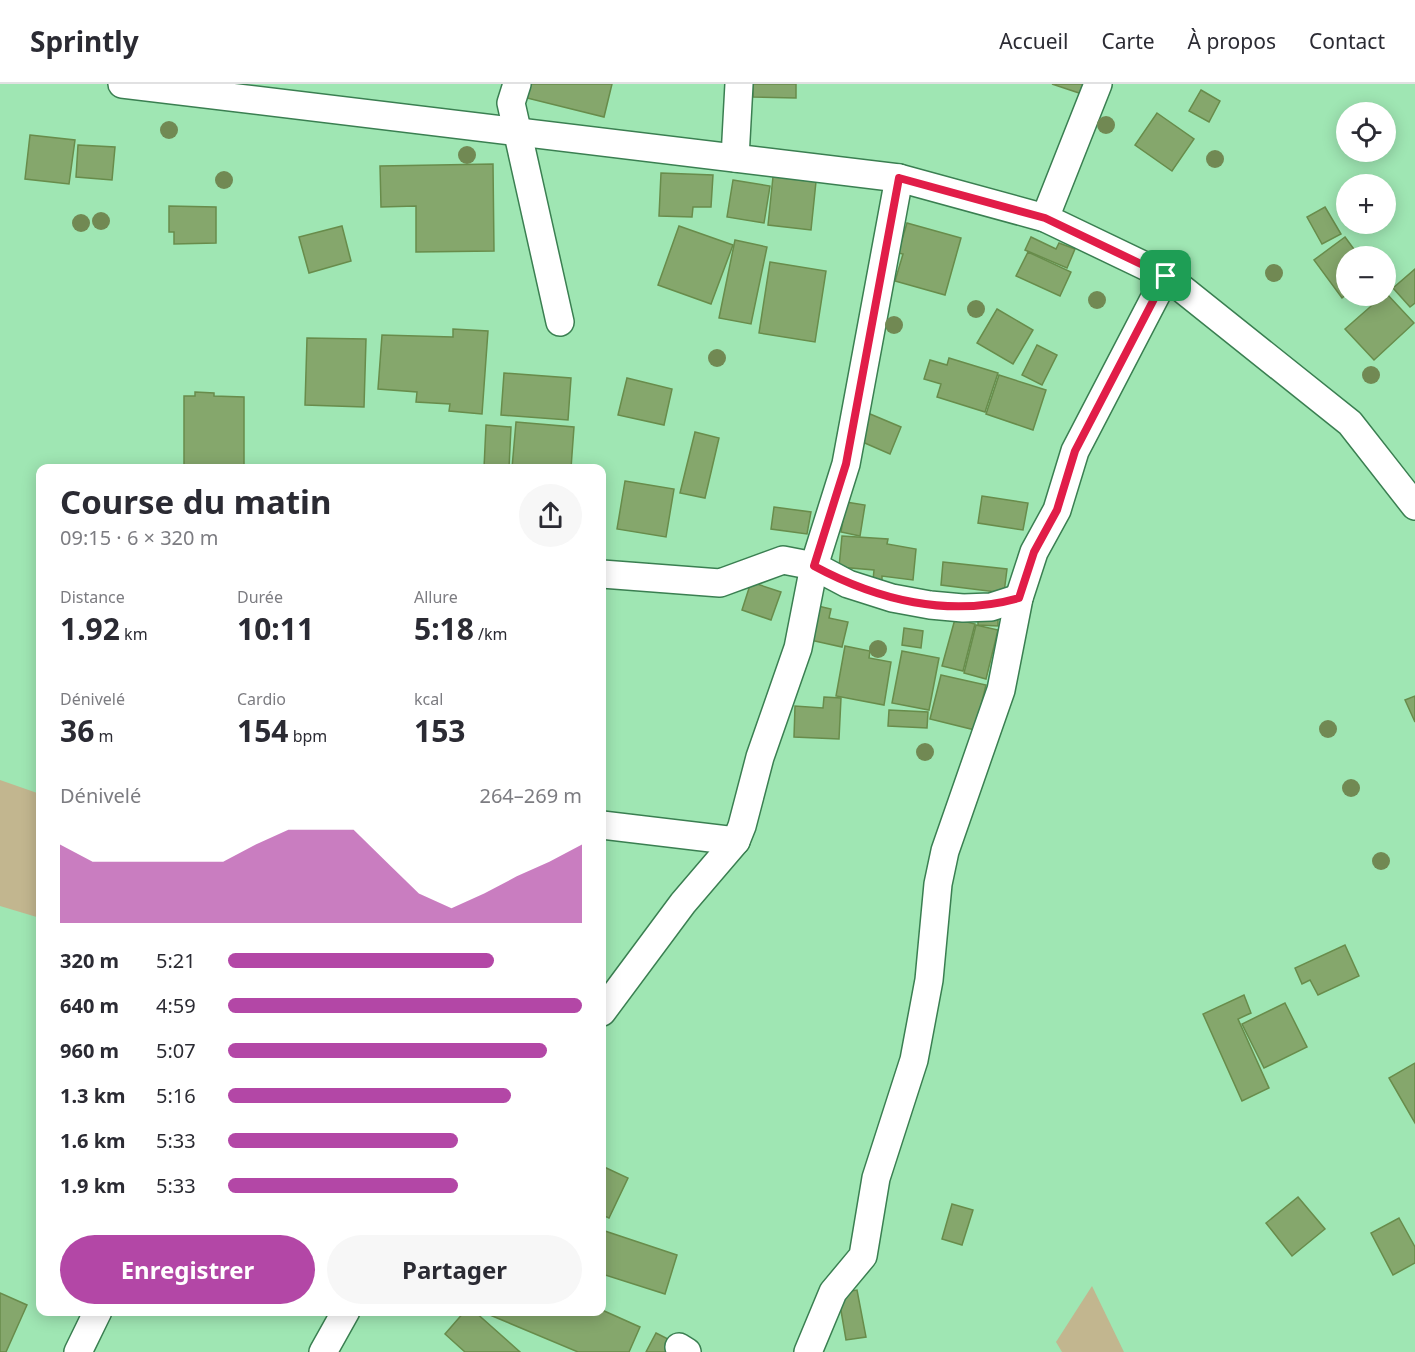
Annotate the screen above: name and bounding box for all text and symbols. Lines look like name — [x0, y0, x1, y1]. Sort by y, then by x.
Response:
text: Sprintly — [30, 22, 139, 60]
text: Accueil — [999, 27, 1068, 55]
text: Carte — [1101, 27, 1155, 55]
text: À propos — [1188, 27, 1276, 55]
text: Contact — [1309, 27, 1385, 55]
map controls — [1336, 102, 1396, 306]
button: locate — [1336, 102, 1396, 162]
button: + — [1336, 174, 1396, 234]
button: − — [1336, 246, 1396, 306]
pin — [1140, 250, 1191, 301]
icon: arrive — [1149, 259, 1182, 292]
text: Course du matin — [60, 479, 331, 524]
button: share — [519, 484, 582, 547]
text: 09:15 · 6 × 320 m — [60, 524, 218, 551]
text: Distance — [60, 586, 125, 608]
text: Durée — [237, 586, 283, 608]
text: Allure — [414, 586, 458, 608]
text: 1.92 — [60, 608, 120, 649]
text: 10:11 — [237, 608, 314, 649]
text: 5:18 — [414, 608, 474, 649]
text: km — [120, 623, 148, 645]
text: /km — [474, 623, 508, 645]
text: Dénivelé — [60, 688, 125, 710]
text: Cardio — [237, 688, 286, 710]
text: kcal — [414, 688, 443, 710]
text: 36 — [60, 710, 94, 751]
text: 154 — [237, 710, 288, 751]
text: 153 — [414, 710, 465, 751]
text: m — [94, 725, 113, 747]
text: bpm — [288, 725, 327, 747]
text: Dénivelé — [60, 782, 141, 809]
text: 264–269 m — [479, 782, 582, 809]
text: 320 m — [60, 947, 119, 974]
text: 5:21 — [156, 947, 196, 974]
text: 640 m — [60, 992, 119, 1019]
text: 4:59 — [156, 992, 196, 1019]
text: 960 m — [60, 1037, 119, 1064]
text: 5:07 — [156, 1037, 196, 1064]
text: 1.3 km — [60, 1082, 126, 1109]
text: 5:16 — [156, 1082, 196, 1109]
text: 1.6 km — [60, 1127, 126, 1154]
text: 5:33 — [156, 1127, 196, 1154]
text: 1.9 km — [60, 1172, 126, 1199]
text: 5:33 — [156, 1172, 196, 1199]
button: Enregistrer — [60, 1235, 315, 1304]
button: Partager — [327, 1235, 582, 1304]

